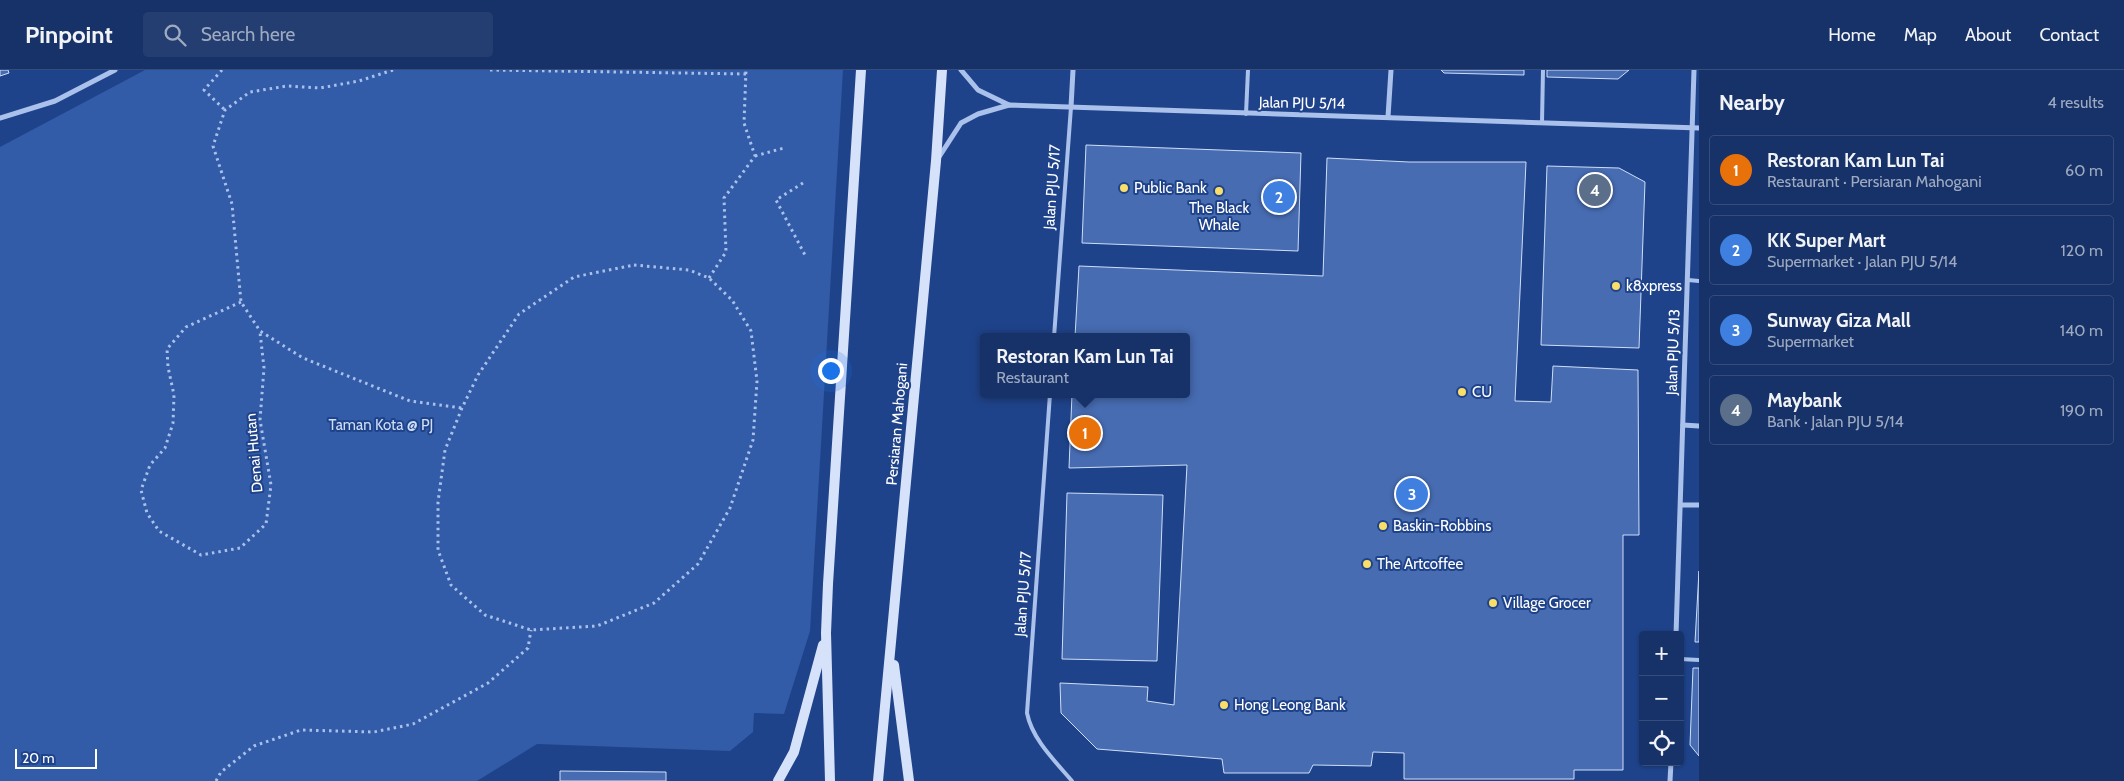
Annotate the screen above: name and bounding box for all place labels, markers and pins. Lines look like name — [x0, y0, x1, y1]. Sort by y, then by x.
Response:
pin: 4 — [1579, 171, 1611, 209]
pin: 2 — [1263, 178, 1295, 216]
place label: Public Bank — [1134, 179, 1207, 197]
marker: Public Bank — [1118, 182, 1130, 194]
marker: The Black Whale — [1213, 185, 1225, 197]
place label: The Black Whale — [1189, 199, 1249, 234]
place label: k8xpress — [1626, 277, 1682, 295]
marker: k8xpress — [1610, 280, 1622, 292]
place label: CU — [1472, 383, 1492, 401]
marker: CU — [1456, 386, 1468, 398]
pin: 1 — [1069, 414, 1101, 452]
pin: 3 — [1396, 475, 1428, 513]
place label: Baskin-Robbins — [1393, 517, 1491, 535]
marker: Baskin-Robbins — [1377, 520, 1389, 532]
place label: The Artcoffee — [1377, 555, 1463, 573]
marker: The Artcoffee — [1361, 558, 1373, 570]
place label: Village Grocer — [1503, 594, 1591, 612]
marker: Village Grocer — [1487, 597, 1499, 609]
place label: Hong Leong Bank — [1234, 696, 1346, 714]
marker: Hong Leong Bank — [1218, 699, 1230, 711]

